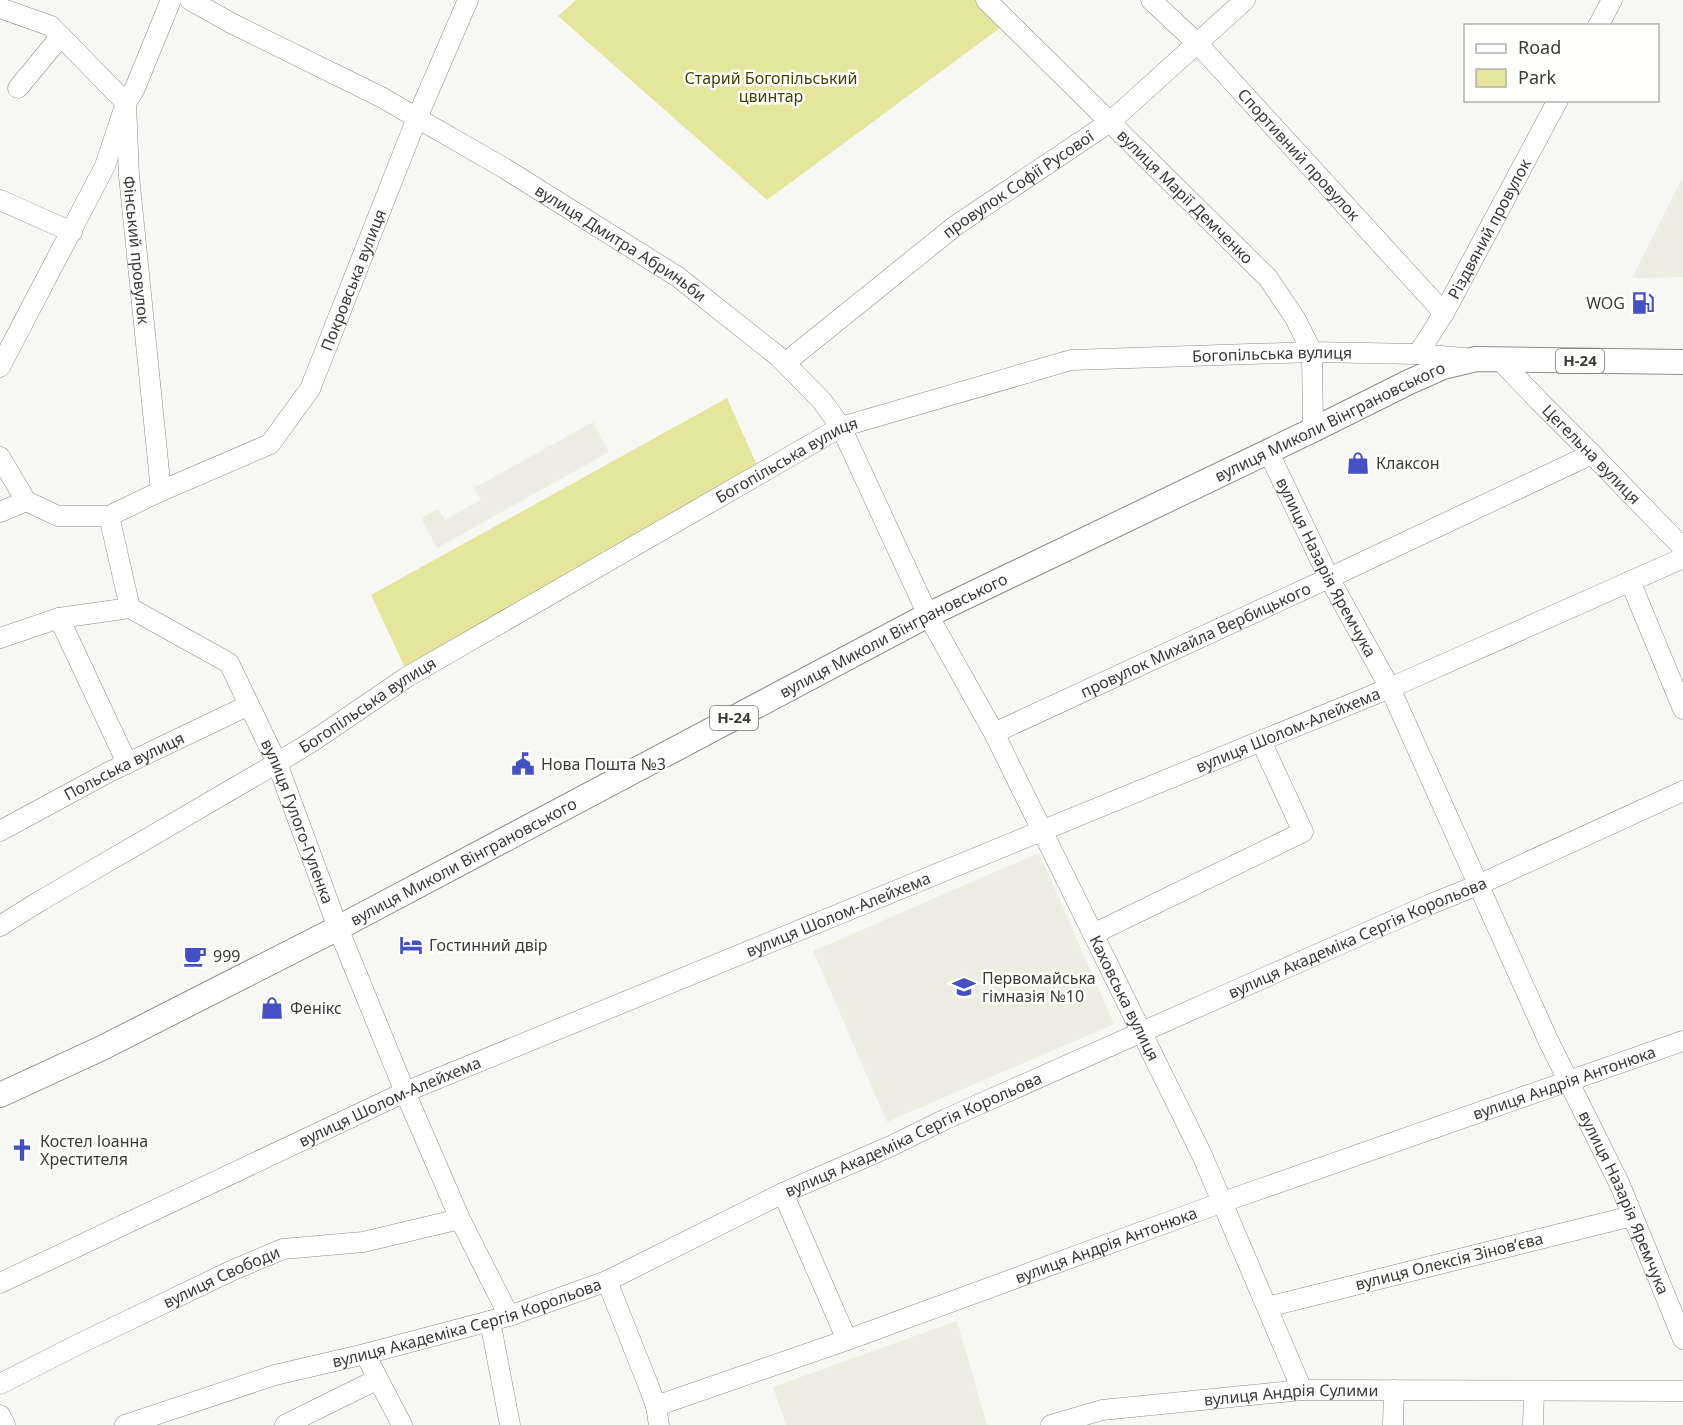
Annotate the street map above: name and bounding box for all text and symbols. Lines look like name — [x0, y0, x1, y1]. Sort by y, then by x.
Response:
legend — [1464, 24, 1659, 102]
text: Road — [1518, 35, 1561, 59]
text: Park — [1518, 65, 1556, 89]
park label: Старий Богопільський цвинтар — [685, 67, 857, 107]
street label: Спортивний провулок — [1233, 84, 1365, 226]
street label: провулок Софії Русової — [938, 125, 1098, 243]
street label: вулиця Марії Демченко — [1113, 125, 1258, 269]
street label: Різдвяний провулок — [1443, 154, 1536, 303]
street label: Фінський провулок — [118, 175, 155, 326]
street label: вулиця Дмитра Абриньби — [531, 179, 711, 306]
street label: Покровська вулиця — [315, 206, 391, 354]
fuel station icon: WOG — [1630, 290, 1656, 316]
place label: WOG — [1586, 292, 1625, 314]
street label: Богопільська вулиця — [1192, 341, 1352, 367]
road number: Н-24 — [1556, 349, 1604, 373]
street label: вулиця Миколи Вінграновського — [1211, 356, 1449, 487]
street label: Цегельна вулиця — [1537, 399, 1646, 509]
street label: Богопільська вулиця — [711, 412, 860, 508]
shop icon: Клаксон — [1345, 450, 1371, 476]
place label: Клаксон — [1376, 452, 1440, 474]
street label: вулиця Назарія Яремчука — [1271, 474, 1382, 661]
street label: вулиця Миколи Вінграновського — [776, 567, 1011, 703]
street label: провулок Михайла Вербицького — [1077, 577, 1314, 703]
street label: Богопільська вулиця — [295, 652, 440, 758]
street label: вулиця Шолом-Алейхема — [1192, 682, 1383, 778]
road number: Н-24 — [710, 706, 758, 730]
street label: Польська вулиця — [60, 727, 188, 805]
street label: вулиця Гулого-Гуленка — [256, 735, 339, 907]
public building icon: Нова Пошта №3 — [510, 751, 536, 777]
place label: Нова Пошта №3 — [541, 753, 666, 775]
street label: вулиця Миколи Вінграновського — [346, 792, 581, 931]
street label: вулиця Шолом-Алейхема — [743, 867, 934, 962]
street label: вулиця Академіка Сергія Корольова — [1225, 872, 1490, 1003]
hotel icon: Гостинний двір — [398, 932, 424, 958]
street label: Каховська вулиця — [1084, 932, 1165, 1064]
place label: Гостинний двір — [429, 934, 548, 956]
cafe icon: 999 — [182, 943, 208, 969]
place label: 999 — [213, 945, 240, 967]
place label: Первомайська гімназія №10 — [982, 967, 1096, 1007]
school or university icon: Первомайська гімназія №10 — [951, 974, 977, 1000]
shop icon: Фенікс — [259, 995, 285, 1021]
place label: Фенікс — [290, 997, 342, 1019]
street label: вулиця Андрія Антонюка — [1470, 1040, 1659, 1125]
street label: вулиця Шолом-Алейхема — [295, 1051, 484, 1152]
street label: вулиця Академіка Сергія Корольова — [781, 1067, 1045, 1202]
street label: вулиця Назарія Яремчука — [1574, 1107, 1675, 1298]
place label: Костел Іоанна Хрестителя — [40, 1130, 148, 1170]
church icon: Костел Іоанна Хрестителя — [9, 1137, 35, 1163]
street label: вулиця Андрія Антонюка — [1012, 1201, 1200, 1288]
street label: вулиця Олексія Зіновʼєва — [1353, 1227, 1545, 1295]
street label: вулиця Свободи — [159, 1241, 283, 1313]
street label: вулиця Академіка Сергія Корольова — [330, 1273, 604, 1372]
street label: вулиця Андрія Сулими — [1203, 1379, 1378, 1411]

